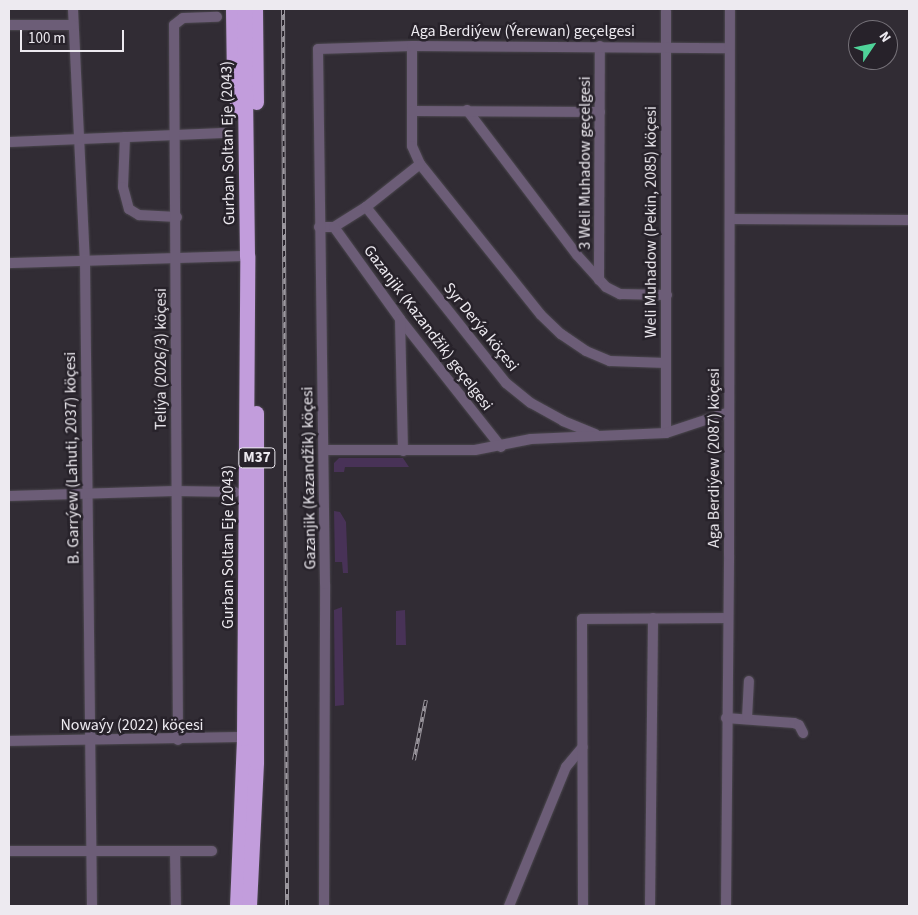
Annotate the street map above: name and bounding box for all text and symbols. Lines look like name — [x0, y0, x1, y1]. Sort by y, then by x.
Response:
scale bar — [22, 20, 126, 52]
north arrow — [848, 20, 898, 70]
street label: Aga Berdiýew (Ýerewan) geçelgesi — [411, 21, 635, 41]
text: 100 m — [28, 28, 66, 49]
text: N — [874, 28, 896, 47]
street label: Gurban Soltan Eje (2043) — [217, 61, 239, 225]
street label: 3 Weli Muhadow geçelgesi — [575, 76, 595, 250]
street label: Weli Muhadow (Pekin, 2085) köçesi — [641, 106, 661, 338]
street label: Gazanjik (Kazandžik) geçelgesi — [359, 241, 497, 415]
street label: Syr Derýa köçesi — [439, 279, 523, 375]
street label: Teliýa (2026/3) köçesi — [151, 288, 171, 430]
street label: B. Garrýew (Lahuti, 2037) köçesi — [61, 352, 83, 564]
street label: Aga Berdiýew (2087) köçesi — [704, 368, 724, 548]
street label: Gazanjik (Kazandžik) köçesi — [298, 386, 320, 570]
road number: M37 — [238, 446, 276, 470]
street label: Gurban Soltan Eje (2043) — [218, 465, 238, 629]
street label: Nowaýy (2022) köçesi — [60, 715, 204, 735]

